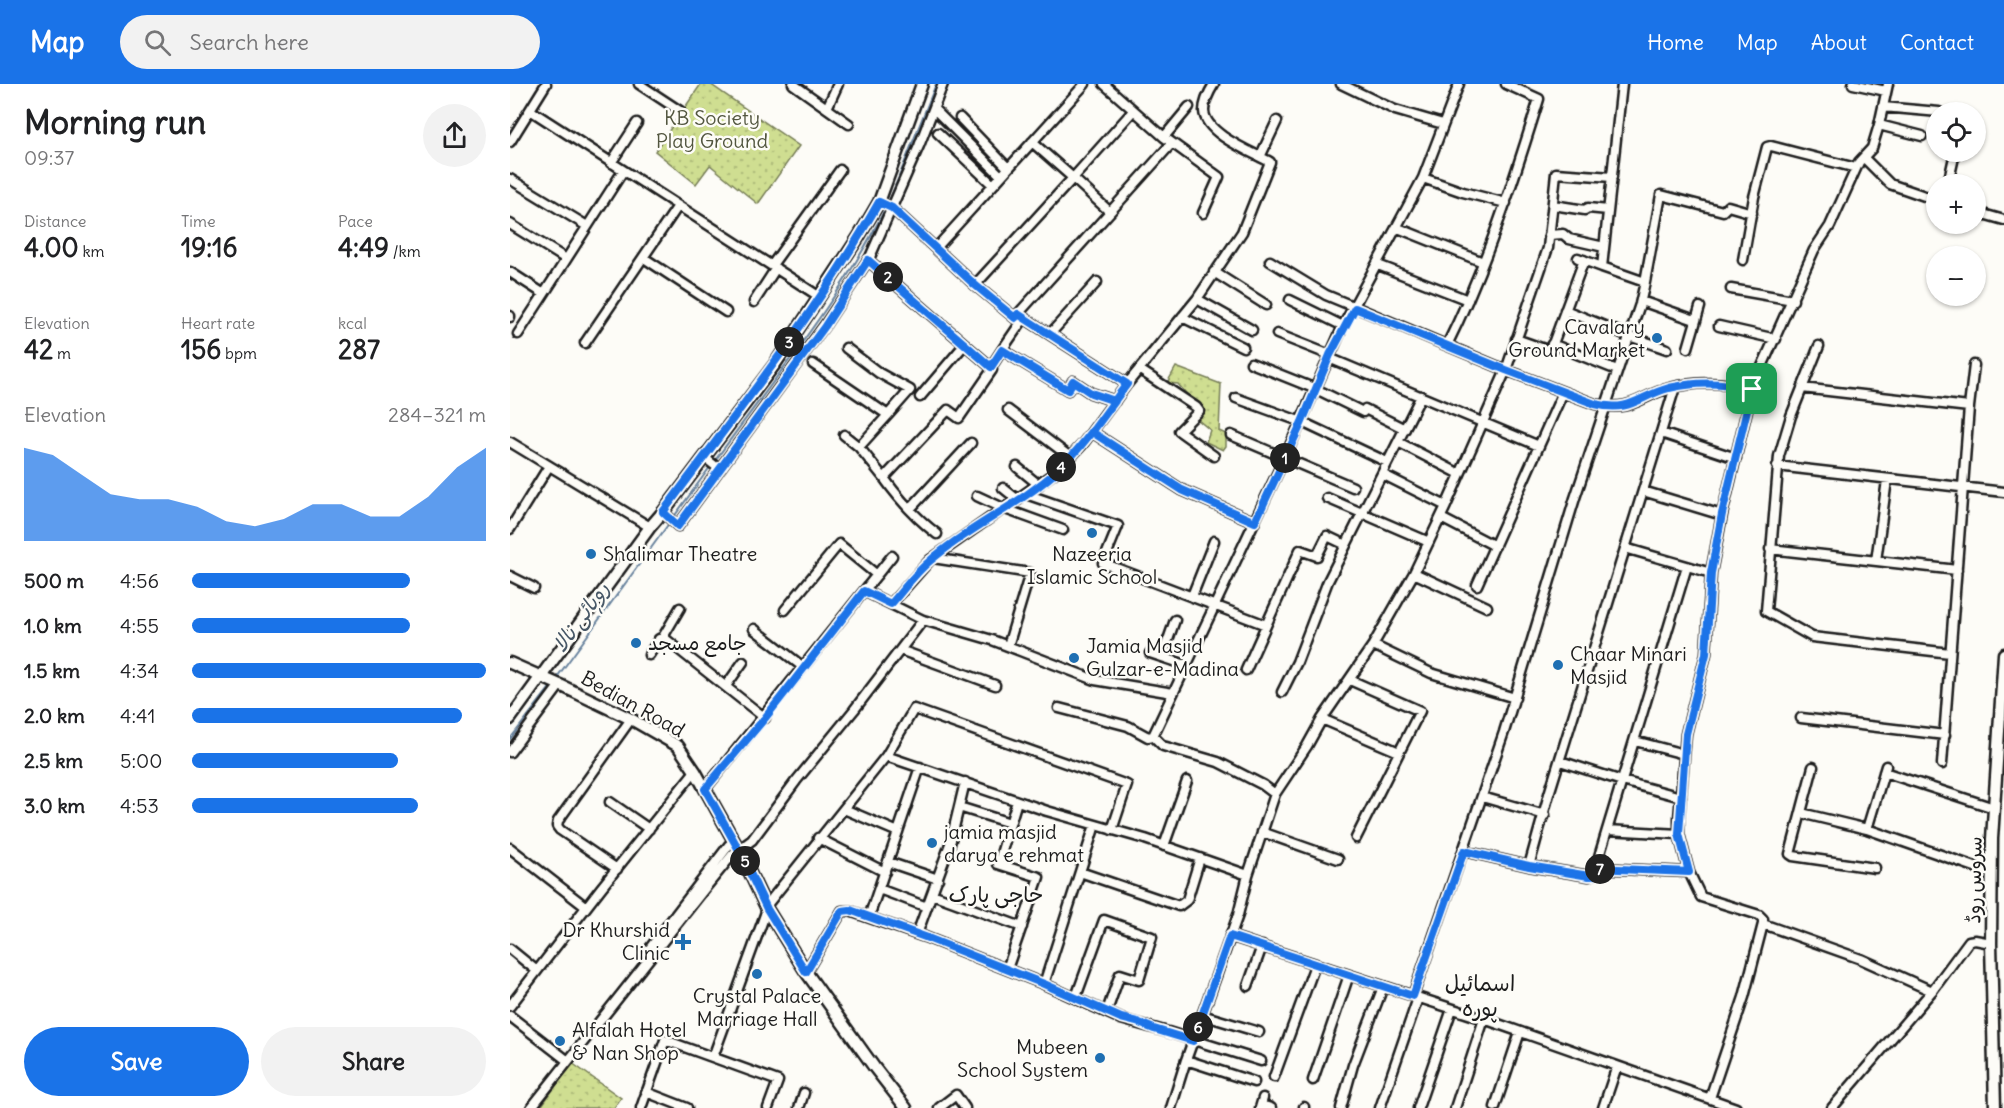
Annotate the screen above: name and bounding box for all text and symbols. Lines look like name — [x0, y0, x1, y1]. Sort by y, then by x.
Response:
search box — [120, 15, 540, 69]
text: Map — [30, 24, 84, 60]
icon: search — [141, 26, 174, 59]
text: Search here — [189, 28, 309, 56]
text: Home — [1647, 29, 1704, 56]
text: Map — [1737, 29, 1778, 56]
text: About — [1811, 29, 1867, 56]
text: Contact — [1900, 29, 1974, 56]
text: Morning run — [24, 101, 206, 143]
map controls — [1926, 102, 1986, 306]
button: locate — [1926, 102, 1986, 162]
button: share — [423, 104, 486, 167]
park label: KB Society Play Ground — [656, 105, 769, 153]
text: 09:37 — [24, 145, 74, 170]
button: + — [1926, 174, 1986, 234]
text: Distance — [24, 211, 86, 231]
text: Time — [181, 211, 216, 231]
text: Pace — [338, 211, 373, 231]
text: 4.00 — [24, 231, 79, 264]
text: 19:16 — [181, 231, 237, 264]
text: 4:49 — [338, 231, 389, 264]
text: km — [79, 241, 105, 261]
text: /km — [389, 241, 421, 261]
button: − — [1926, 246, 1986, 306]
pin: 2 — [873, 262, 903, 292]
text: 2 — [884, 267, 892, 287]
text: Elevation — [24, 313, 90, 333]
text: Heart rate — [181, 313, 255, 333]
text: kcal — [338, 313, 367, 333]
place label: Cavalary Ground Market — [1508, 314, 1645, 362]
pin: 3 — [774, 327, 804, 357]
marker: Cavalary Ground Market — [1650, 331, 1664, 345]
text: 3 — [784, 332, 794, 352]
text: 42 — [24, 333, 53, 366]
text: 156 — [181, 333, 221, 366]
text: 287 — [338, 333, 380, 366]
text: m — [53, 343, 71, 363]
text: bpm — [221, 343, 257, 363]
pin — [1726, 363, 1777, 414]
icon: arrive — [1735, 372, 1768, 405]
text: Elevation — [24, 402, 106, 427]
text: 284–321 m — [388, 402, 486, 427]
pin: 1 — [1270, 443, 1300, 473]
text: 1 — [1282, 448, 1288, 468]
pin: 4 — [1046, 452, 1076, 482]
text: 4 — [1056, 457, 1066, 477]
marker: Nazeeria Islamic School — [1085, 526, 1099, 540]
place label: Shalimar Theatre — [603, 541, 757, 566]
place label: Nazeeria Islamic School — [1027, 541, 1157, 589]
marker: Shalimar Theatre — [584, 547, 598, 561]
text: 500 m — [24, 568, 84, 593]
text: 4:56 — [120, 568, 159, 593]
water label: روہائی نالا — [546, 576, 617, 659]
text: 1.0 km — [24, 613, 82, 638]
text: 4:55 — [120, 613, 159, 638]
place label: جامع مسجد — [648, 630, 747, 658]
place label: Jamia Masjid Gulzar-e-Madina — [1086, 633, 1239, 681]
marker: جامع مسجد — [629, 636, 643, 650]
place label: Chaar Minari Masjid — [1570, 641, 1687, 689]
marker: Jamia Masjid Gulzar-e-Madina — [1067, 651, 1081, 665]
text: 1.5 km — [24, 658, 80, 683]
text: 4:34 — [120, 658, 159, 683]
marker: Chaar Minari Masjid — [1551, 658, 1565, 672]
street label: Bedian Road — [577, 665, 690, 742]
text: 2.0 km — [24, 703, 85, 728]
text: 4:41 — [120, 703, 155, 728]
text: 2.5 km — [24, 748, 83, 773]
text: 5:00 — [120, 748, 162, 773]
text: 3.0 km — [24, 793, 85, 818]
text: 4:53 — [120, 793, 159, 818]
place label: jamia masjid darya e rehmat — [943, 819, 1084, 867]
marker: jamia masjid darya e rehmat — [925, 836, 939, 850]
street label: سروس روڈ — [1960, 836, 1987, 924]
pin: 5 — [730, 846, 760, 876]
text: 5 — [740, 851, 750, 871]
pin: 7 — [1585, 854, 1615, 884]
text: 7 — [1596, 859, 1604, 879]
district label: حاجی پارک — [949, 881, 1043, 909]
place label: Dr Khurshid Clinic — [562, 917, 670, 965]
marker: Dr Khurshid Clinic — [674, 933, 692, 951]
marker: Crystal Palace Marriage Hall — [750, 967, 764, 981]
district label: اسمائیل پورہ — [1445, 969, 1515, 1023]
place label: Crystal Palace Marriage Hall — [693, 983, 821, 1031]
pin: 6 — [1183, 1012, 1213, 1042]
place label: Alfalah Hotel & Nan Shop — [572, 1017, 686, 1065]
text: 6 — [1193, 1017, 1203, 1037]
button: Save — [24, 1027, 249, 1096]
button: Share — [261, 1027, 486, 1096]
marker: Alfalah Hotel & Nan Shop — [553, 1034, 567, 1048]
place label: Mubeen School System — [957, 1034, 1088, 1082]
marker: Mubeen School System — [1093, 1051, 1107, 1065]

